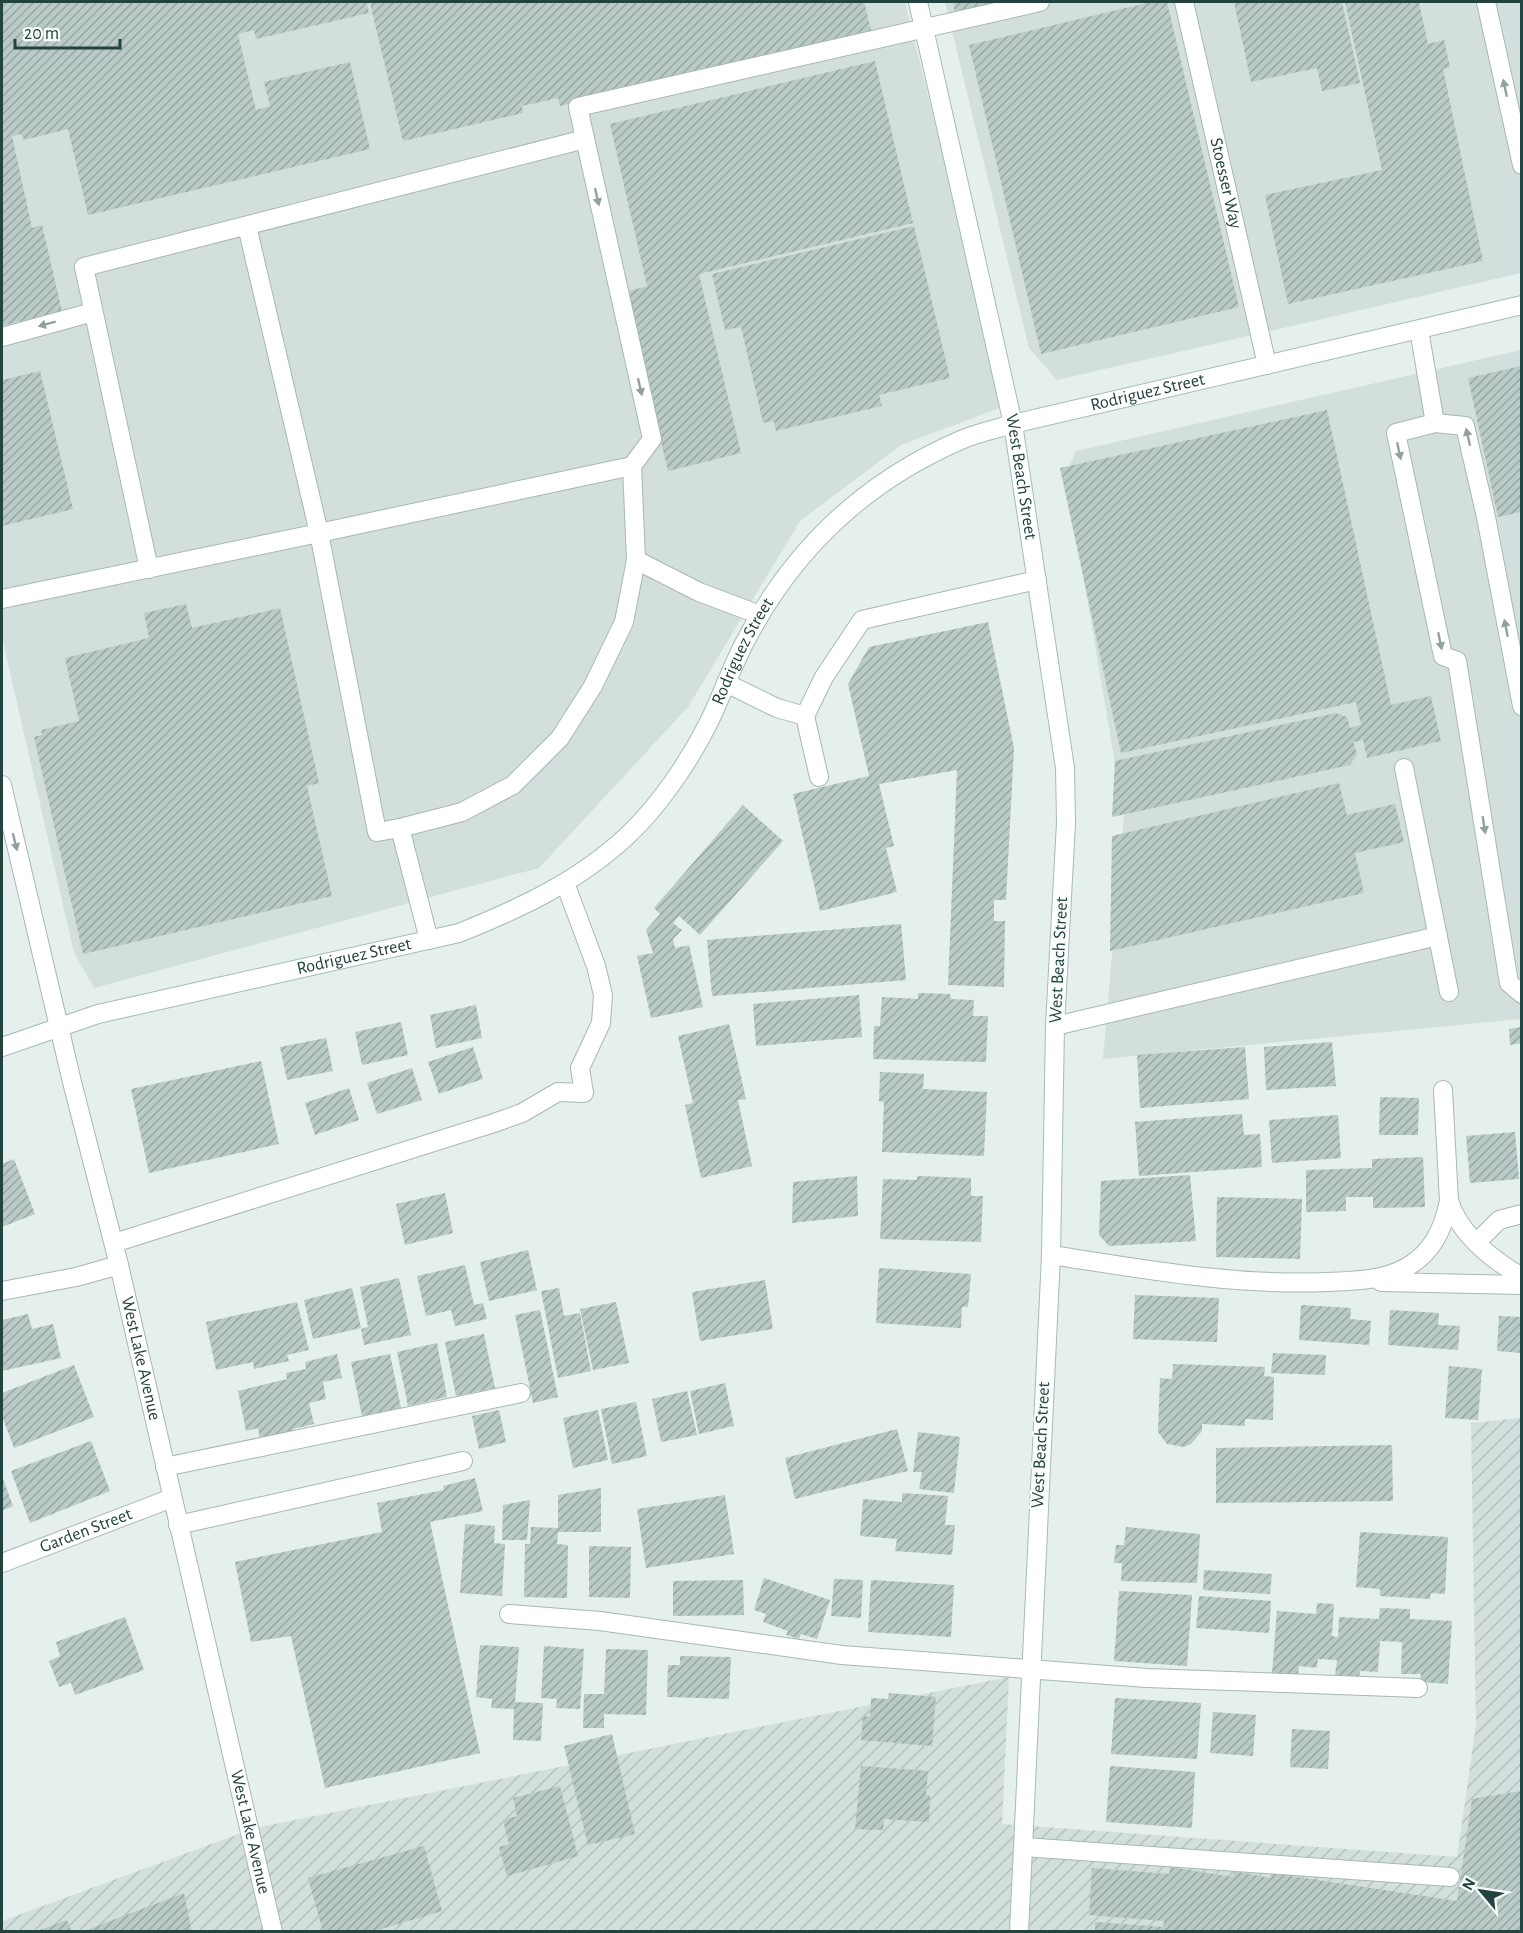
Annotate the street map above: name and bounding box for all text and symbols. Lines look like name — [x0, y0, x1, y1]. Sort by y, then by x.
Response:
scale bar — [15, 12, 120, 50]
text: 20 m — [24, 25, 59, 43]
one-way arrow — [1499, 79, 1509, 97]
street label: Stoesser Way — [1206, 136, 1245, 231]
one-way arrow — [593, 187, 603, 206]
one-way arrow — [38, 320, 57, 330]
street label: Rodriguez Street — [1089, 370, 1207, 415]
one-way arrow — [636, 378, 645, 397]
street label: West Beach Street — [1002, 412, 1039, 541]
one-way arrow — [1462, 428, 1472, 446]
one-way arrow — [1395, 441, 1405, 460]
street label: Rodriguez Street — [709, 595, 777, 707]
one-way arrow — [1501, 618, 1510, 637]
one-way arrow — [1436, 632, 1446, 650]
one-way arrow — [1479, 816, 1488, 835]
one-way arrow — [11, 832, 21, 851]
street label: West Beach Street — [1047, 896, 1071, 1024]
street label: Rodriguez Street — [295, 935, 413, 978]
street label: West Lake Avenue — [118, 1295, 164, 1422]
street label: West Beach Street — [1029, 1381, 1053, 1509]
street label: Garden Street — [38, 1505, 135, 1557]
street label: West Lake Avenue — [227, 1768, 273, 1896]
north arrow — [1451, 1861, 1511, 1921]
text: N — [1459, 1875, 1478, 1893]

